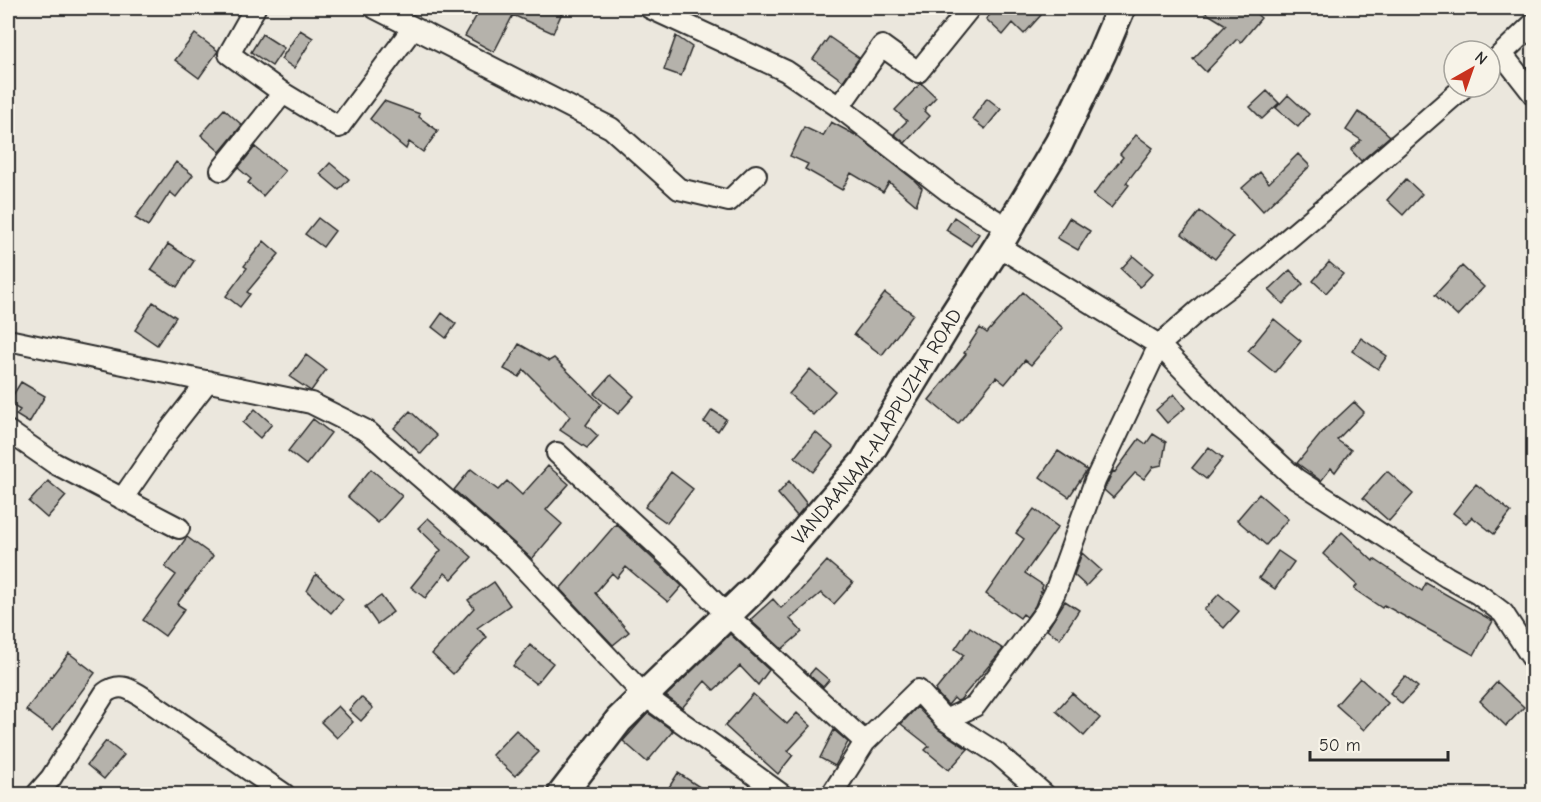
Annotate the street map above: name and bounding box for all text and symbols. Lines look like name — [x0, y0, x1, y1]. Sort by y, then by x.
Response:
north arrow — [1442, 39, 1502, 99]
text: N — [1471, 48, 1491, 69]
street label: VANDAANAM-ALAPPUZHA ROAD — [787, 304, 966, 549]
scale bar — [1310, 724, 1448, 762]
text: 50 m — [1319, 735, 1361, 756]

